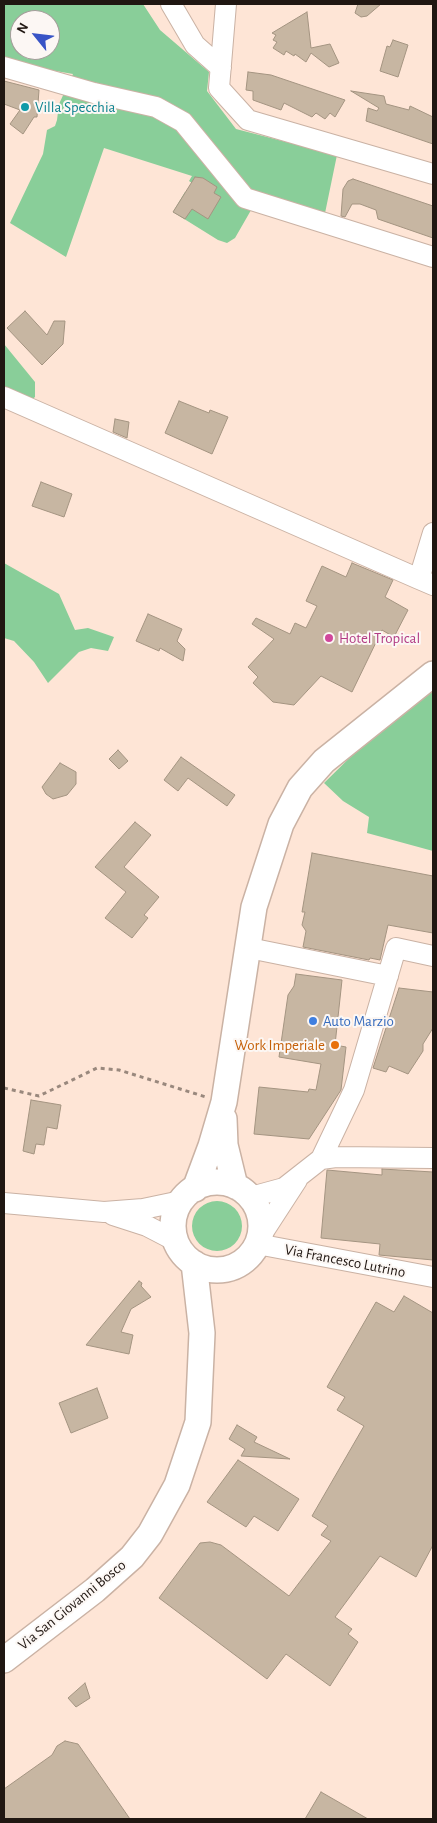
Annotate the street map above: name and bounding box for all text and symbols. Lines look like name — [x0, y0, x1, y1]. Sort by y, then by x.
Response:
north arrow — [10, 10, 60, 60]
text: N — [14, 21, 31, 36]
place label: Villa Specchia — [35, 98, 115, 116]
marker: Villa Specchia — [19, 101, 31, 113]
place label: Hotel Tropical — [339, 629, 420, 647]
marker: Hotel Tropical — [323, 632, 335, 644]
place label: Auto Marzio — [323, 1012, 394, 1030]
marker: Auto Marzio — [307, 1015, 319, 1027]
place label: Work Imperiale — [234, 1036, 325, 1054]
marker: Work Imperiale — [329, 1039, 341, 1051]
street label: Via Francesco Lutrino — [283, 1240, 407, 1282]
street label: Via San Giovanni Bosco — [15, 1556, 129, 1654]

